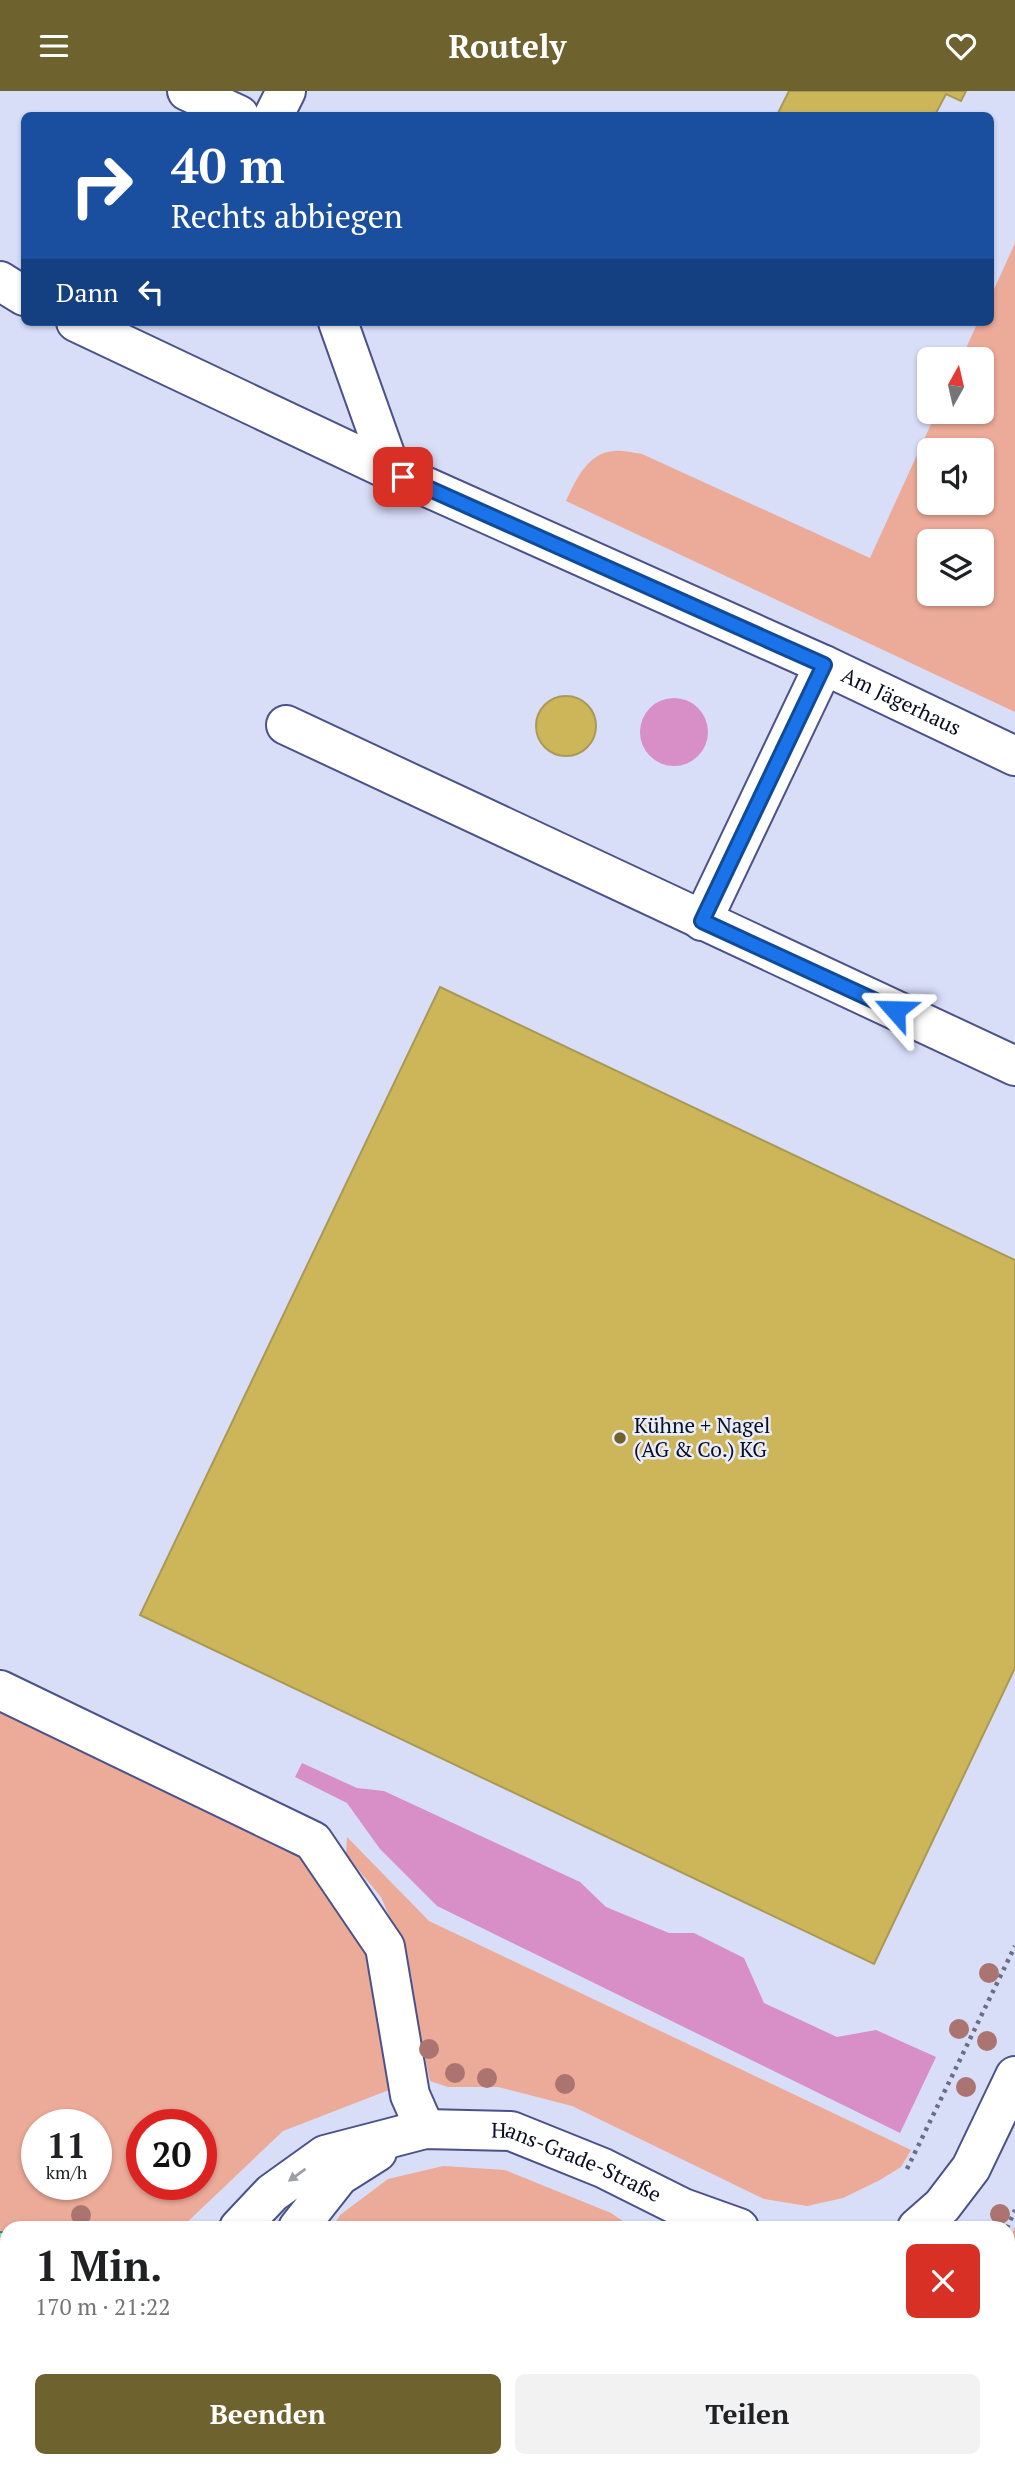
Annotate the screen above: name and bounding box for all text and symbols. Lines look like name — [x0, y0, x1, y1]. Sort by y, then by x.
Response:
text: Routely — [449, 25, 566, 67]
icon: menu — [35, 27, 73, 65]
icon: heart — [942, 27, 980, 65]
text: 40 m — [171, 132, 285, 197]
icon: right — [56, 140, 147, 231]
text: Rechts abbiegen — [171, 195, 403, 237]
icon: left — [132, 273, 170, 311]
text: Dann — [56, 275, 118, 309]
north arrow — [917, 347, 994, 423]
map controls — [917, 347, 994, 606]
button: sound — [917, 438, 994, 515]
pin — [373, 447, 433, 507]
icon: arrive — [384, 458, 422, 496]
button: layers — [917, 529, 994, 606]
street label: Am Jägerhaus — [837, 660, 966, 741]
position arrow — [858, 973, 932, 1047]
place label: Kühne + Nagel (AG & Co.) KG — [634, 1411, 770, 1463]
marker: Kühne + Nagel (AG & Co.) KG — [612, 1430, 628, 1446]
speed limit sign: 20 — [126, 2109, 217, 2200]
street label: Hans-Grade-Straße — [491, 2115, 666, 2208]
text: 11 — [47, 2122, 86, 2168]
text: km/h — [46, 2160, 87, 2184]
one-way arrow — [288, 2168, 306, 2182]
text: 1 Min. — [35, 2237, 163, 2293]
button: close — [906, 2244, 980, 2318]
text: 170 m · 21:22 — [35, 2291, 170, 2322]
button: Beenden — [35, 2374, 501, 2454]
button: Teilen — [515, 2374, 980, 2454]

